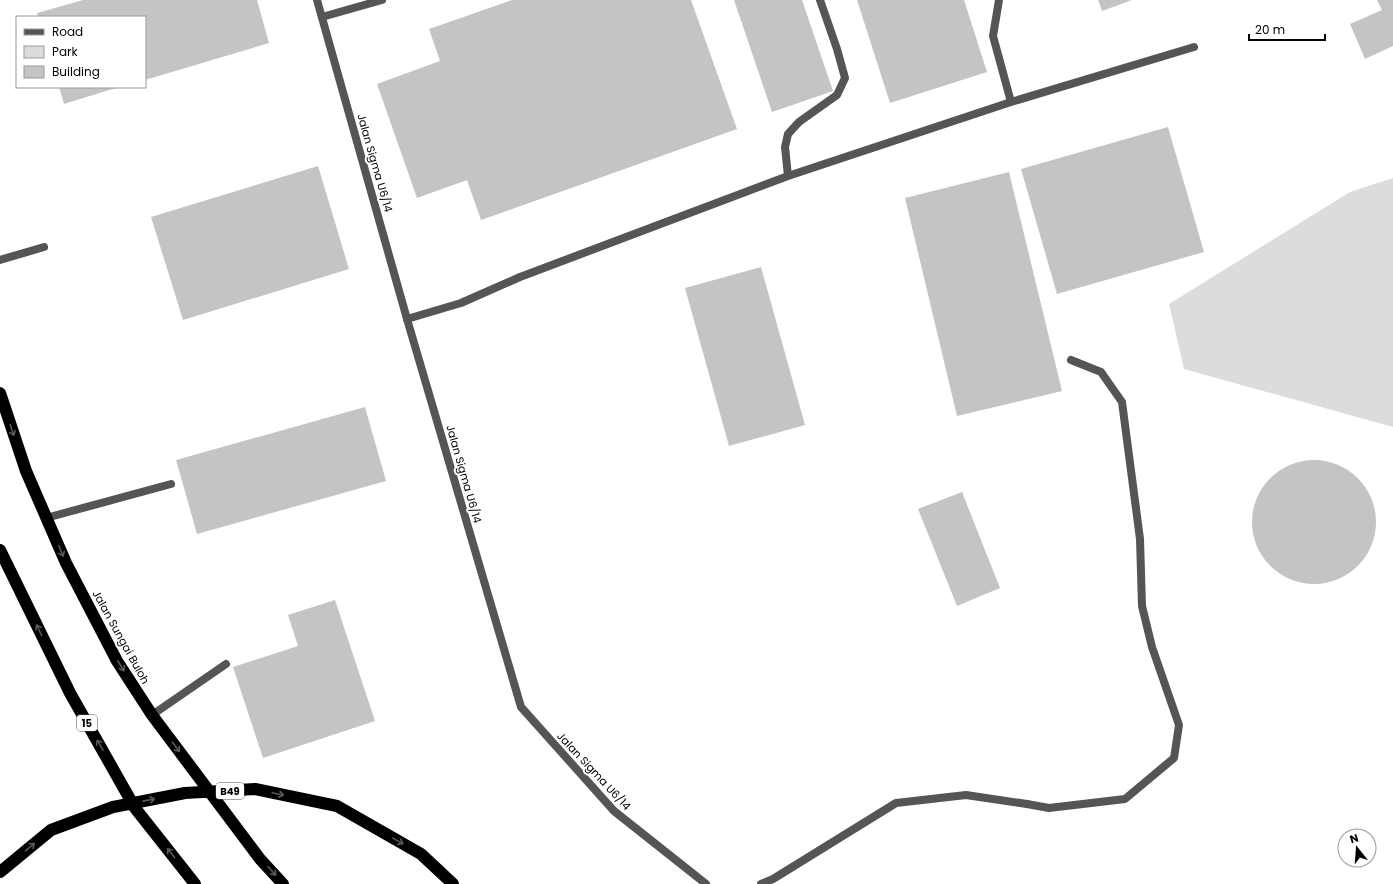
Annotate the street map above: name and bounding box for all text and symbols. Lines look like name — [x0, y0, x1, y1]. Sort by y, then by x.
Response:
legend — [16, 16, 146, 88]
scale bar — [1249, 16, 1325, 42]
text: 20 m — [1255, 21, 1285, 38]
text: Road — [52, 23, 83, 40]
text: Park — [52, 43, 79, 60]
text: Building — [52, 63, 100, 80]
street label: Jalan Sigma U6/14 — [353, 112, 397, 214]
one-way arrow — [9, 423, 16, 436]
street label: Jalan Sigma U6/14 — [442, 423, 486, 525]
one-way arrow — [57, 544, 65, 556]
street label: Jalan Sungai Buloh — [89, 587, 153, 687]
one-way arrow — [35, 624, 42, 636]
one-way arrow — [117, 660, 125, 672]
road number: 15 — [77, 715, 97, 731]
street label: Jalan Sigma U6/14 — [553, 728, 635, 814]
one-way arrow — [95, 739, 103, 751]
one-way arrow — [172, 741, 180, 752]
road number: B49 — [216, 783, 244, 799]
one-way arrow — [271, 791, 284, 799]
one-way arrow — [142, 795, 155, 803]
north arrow — [1337, 828, 1377, 868]
text: N — [1348, 830, 1360, 847]
one-way arrow — [392, 837, 404, 845]
one-way arrow — [25, 843, 36, 852]
one-way arrow — [167, 848, 175, 859]
one-way arrow — [267, 866, 276, 877]

